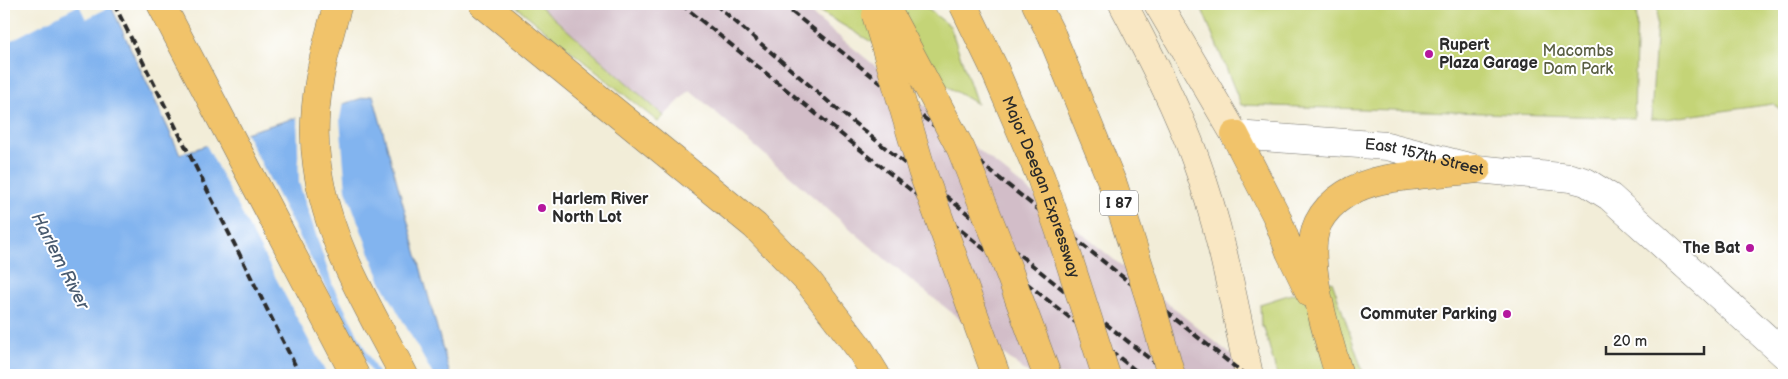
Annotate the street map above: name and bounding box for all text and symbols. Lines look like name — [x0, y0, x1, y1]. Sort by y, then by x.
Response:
place label: Rupert Plaza Garage — [1439, 36, 1538, 73]
park label: Macombs Dam Park — [1543, 42, 1613, 79]
marker: Rupert Plaza Garage — [1423, 48, 1435, 60]
street label: Major Deegan Expressway — [998, 93, 1084, 281]
street label: East 157th Street — [1364, 135, 1485, 179]
place label: Harlem River North Lot — [552, 190, 649, 227]
road number: I 87 — [1100, 190, 1138, 216]
marker: Harlem River North Lot — [536, 202, 548, 214]
water label: Harlem River — [27, 209, 94, 314]
place label: The Bat — [1683, 239, 1741, 258]
marker: The Bat — [1744, 242, 1756, 254]
place label: Commuter Parking — [1360, 305, 1497, 324]
marker: Commuter Parking — [1501, 308, 1513, 320]
scale bar — [1606, 324, 1703, 356]
text: 20 m — [1613, 332, 1647, 351]

